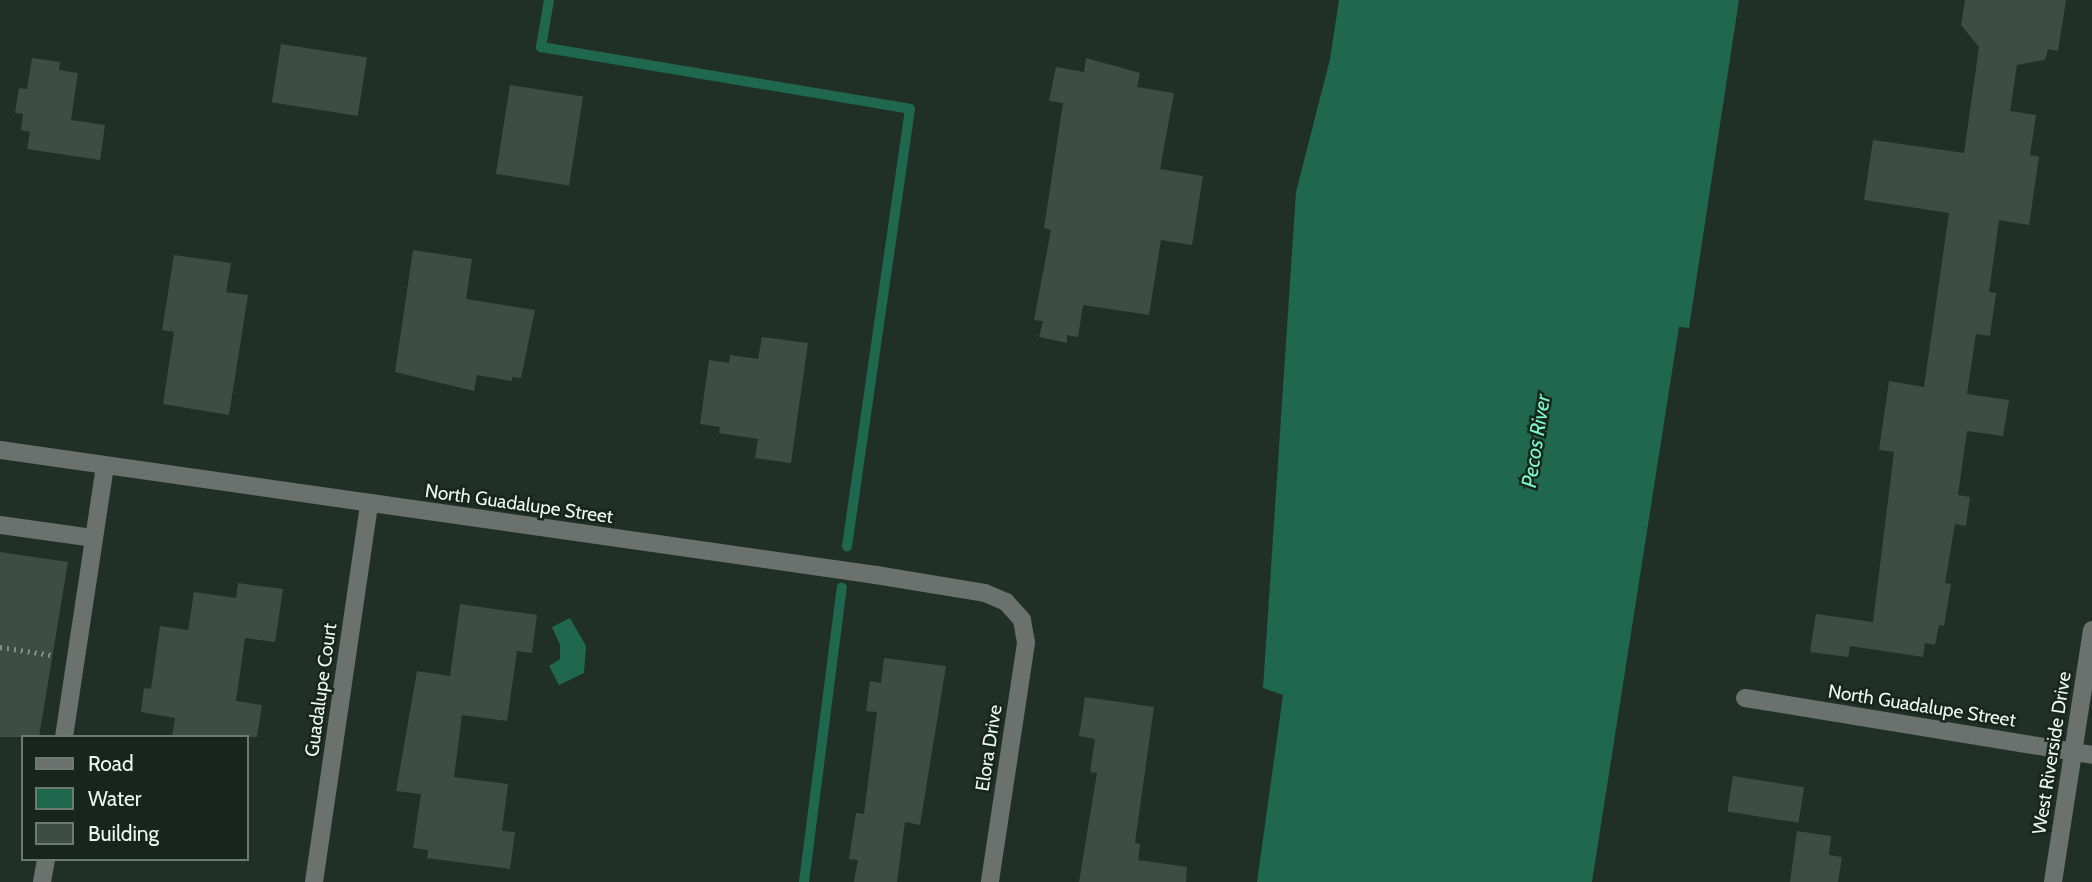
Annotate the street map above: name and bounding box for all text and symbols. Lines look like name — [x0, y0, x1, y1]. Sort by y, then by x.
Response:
water label: Pecos River — [1516, 393, 1556, 489]
street label: North Guadalupe Street — [423, 480, 615, 528]
street label: Guadalupe Court — [300, 622, 342, 758]
street label: West Riverside Drive — [2028, 670, 2076, 836]
street label: North Guadalupe Street — [1826, 680, 2018, 732]
street label: Elora Drive — [971, 703, 1007, 793]
legend — [21, 735, 248, 861]
text: Road — [88, 751, 134, 776]
text: Water — [88, 786, 141, 811]
text: Building — [88, 821, 159, 846]

